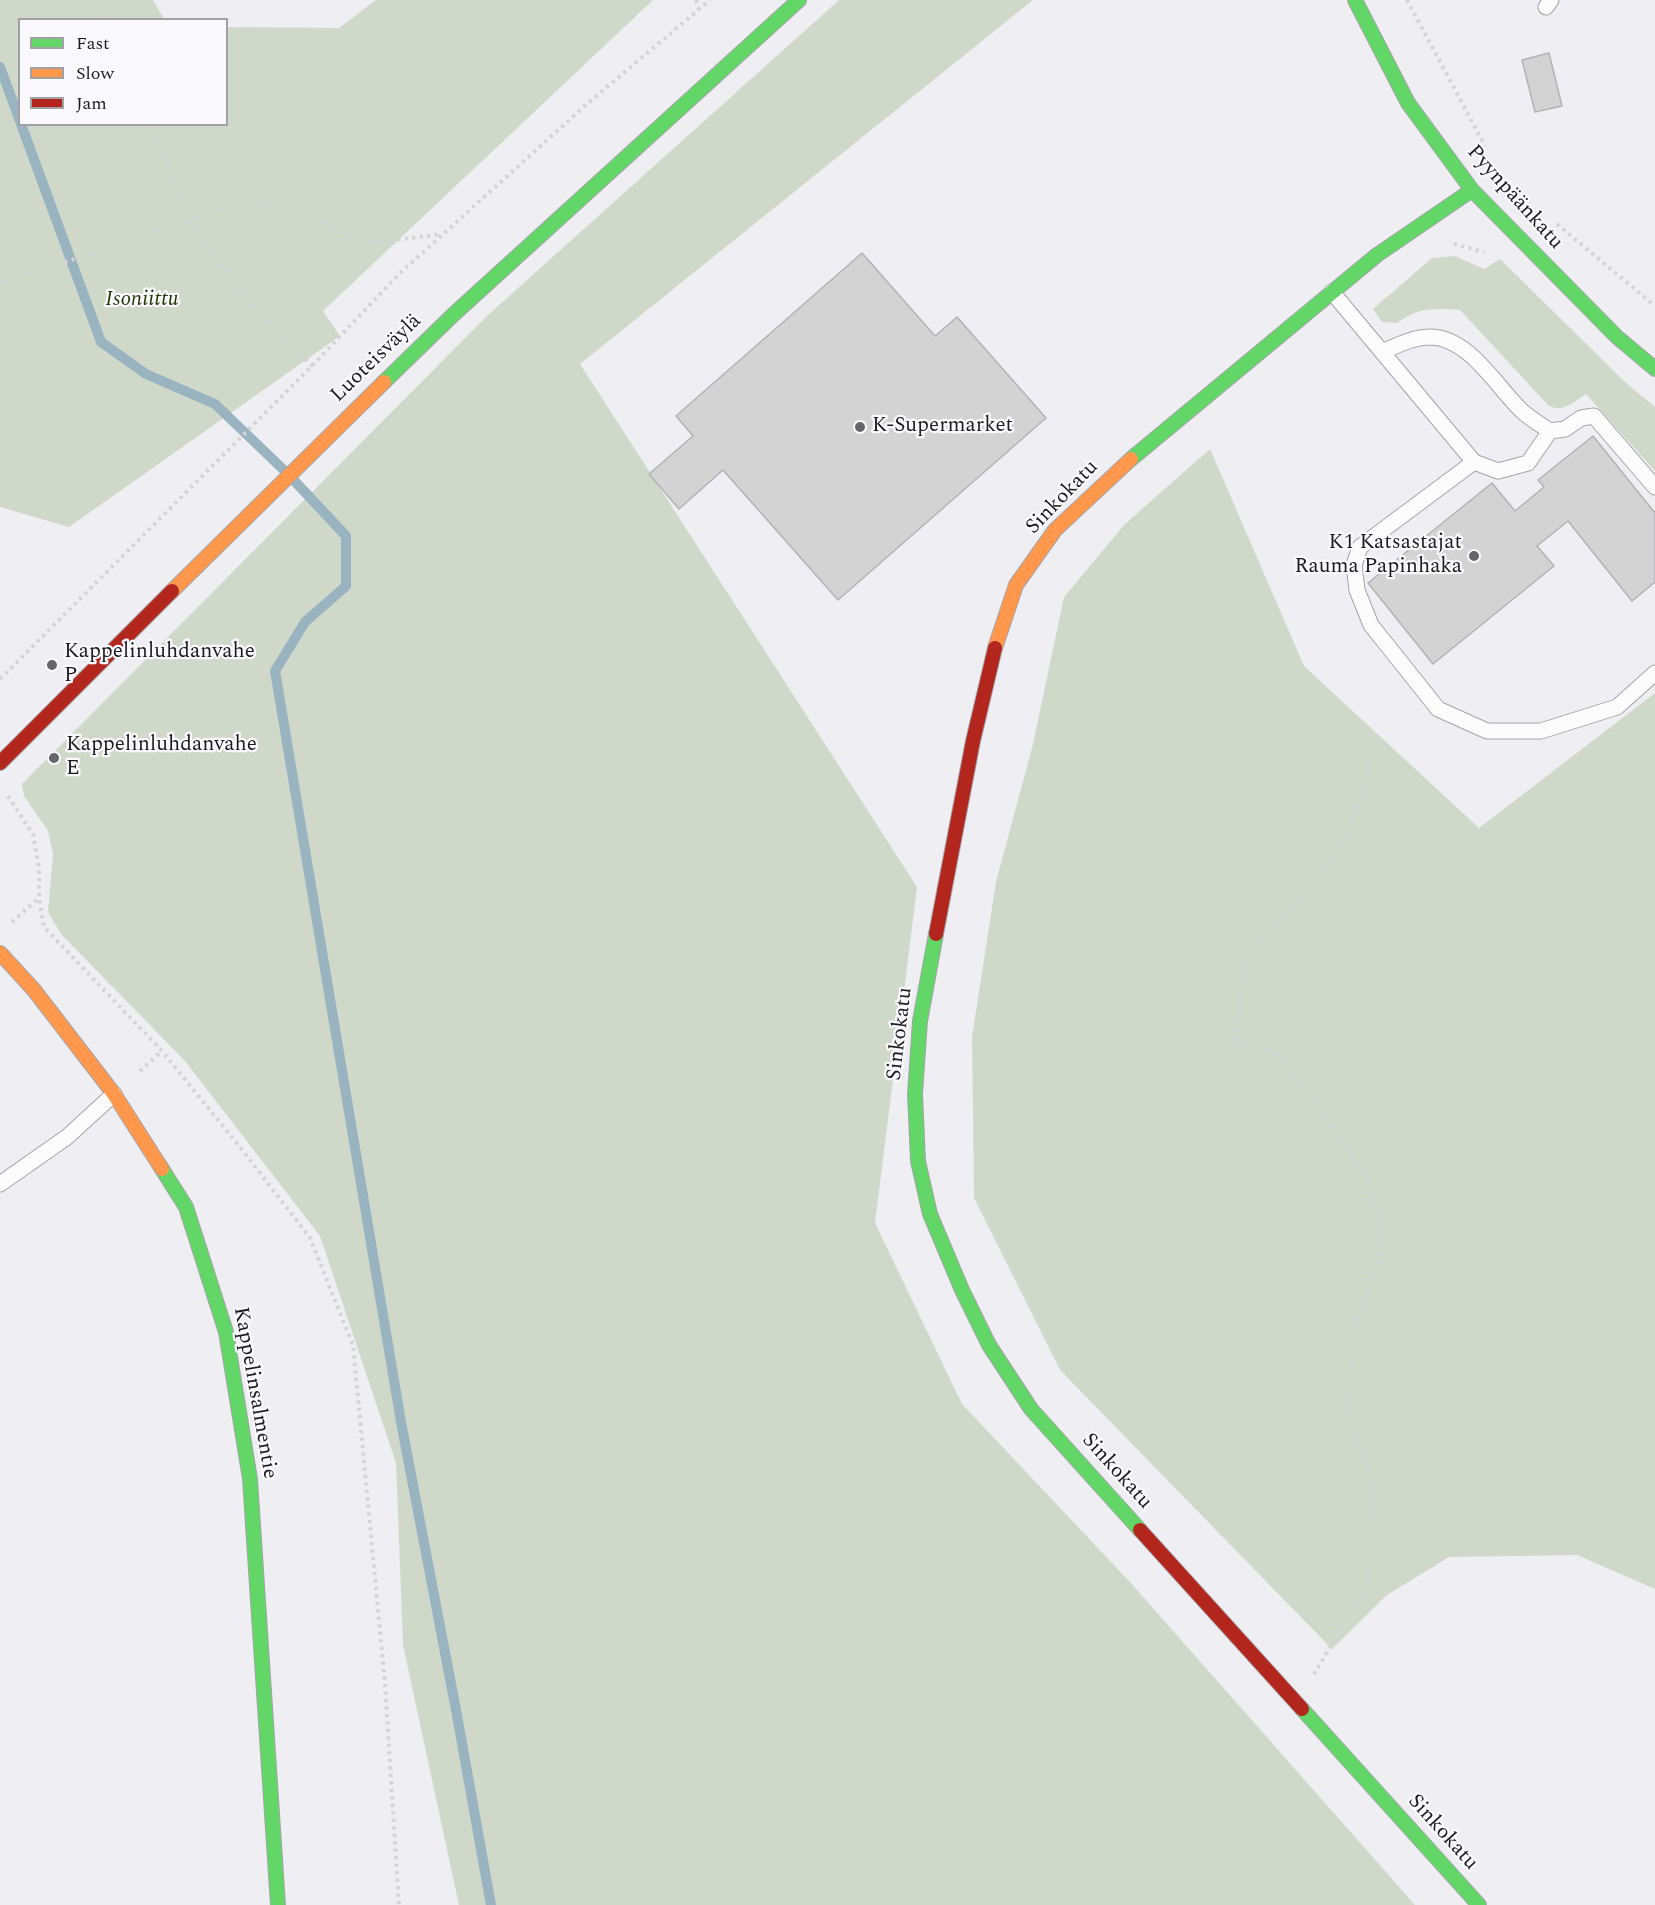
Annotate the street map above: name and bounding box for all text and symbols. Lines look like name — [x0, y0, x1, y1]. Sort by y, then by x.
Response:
legend — [18, 18, 228, 126]
text: Fast — [76, 30, 109, 57]
text: Slow — [76, 60, 114, 87]
text: Jam — [76, 90, 107, 117]
street label: Pyynpäänkatu — [1461, 141, 1567, 255]
park label: Isoniittu — [106, 288, 178, 314]
street label: Luoteisväylä — [326, 310, 428, 408]
place label: K-Supermarket — [872, 414, 1013, 440]
marker: K-Supermarket — [853, 420, 867, 434]
street label: Sinkokatu — [1021, 456, 1105, 540]
place label: K1 Katsastajat Rauma Papinhaka — [1294, 531, 1462, 581]
marker: K1 Katsastajat Rauma Papinhaka — [1467, 549, 1481, 563]
place label: Kappelinluhdanvahe P — [64, 640, 255, 690]
marker: Kappelinluhdanvahe P — [45, 658, 59, 672]
place label: Kappelinluhdanvahe E — [66, 733, 257, 783]
marker: Kappelinluhdanvahe E — [47, 751, 61, 765]
street label: Sinkokatu — [883, 986, 919, 1082]
street label: Kappelinsalmentie — [226, 1305, 282, 1481]
street label: Sinkokatu — [1075, 1429, 1157, 1515]
street label: Sinkokatu — [1401, 1790, 1483, 1876]

